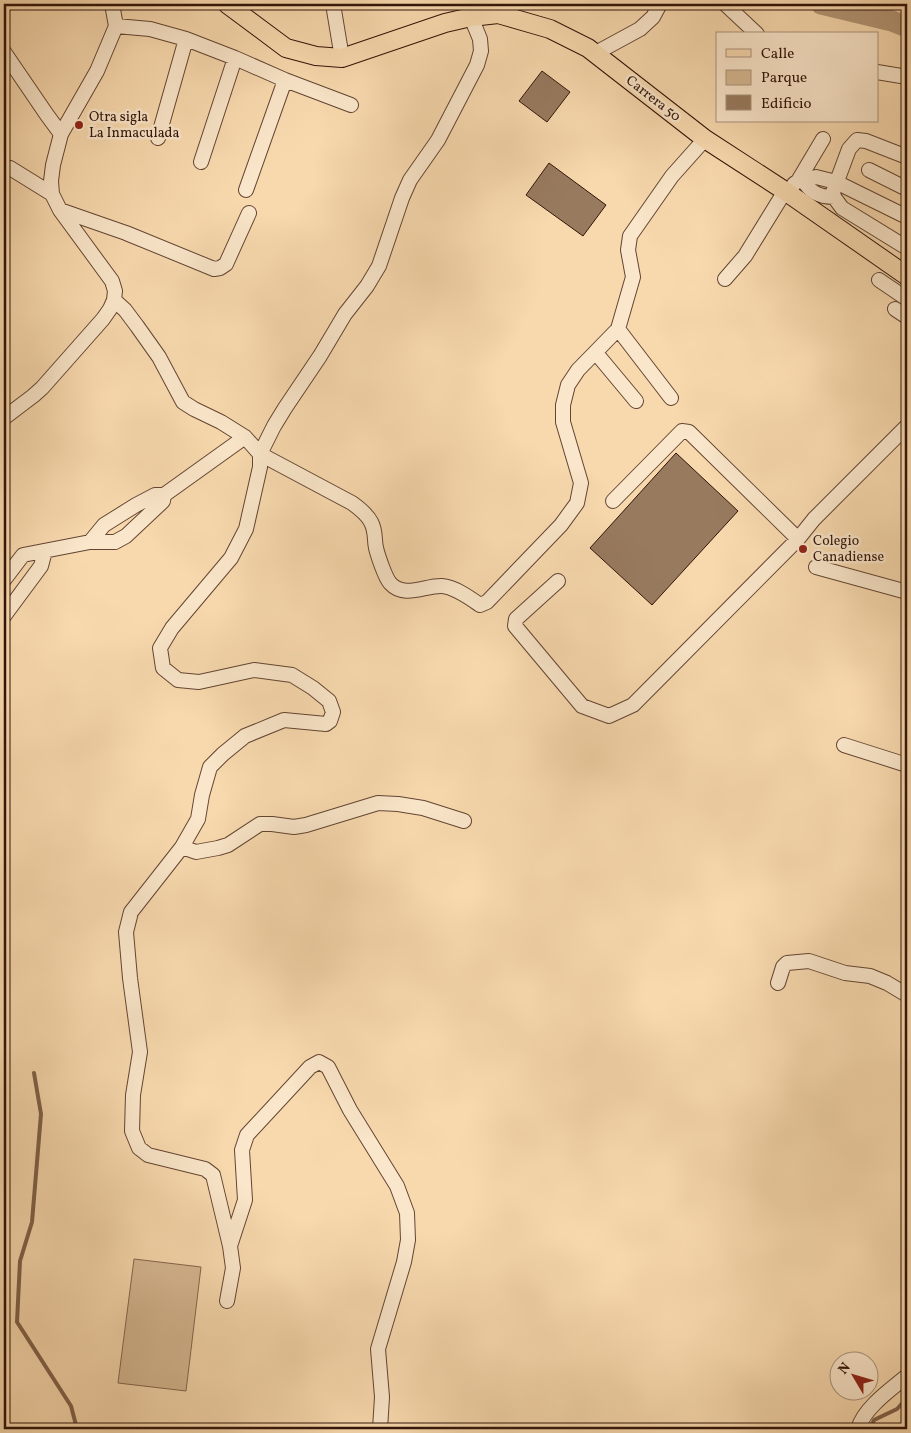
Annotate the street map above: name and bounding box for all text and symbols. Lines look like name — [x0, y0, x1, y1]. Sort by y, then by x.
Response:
legend — [716, 32, 878, 122]
text: Calle — [761, 44, 794, 65]
text: Parque — [761, 68, 807, 89]
street label: Carrera 50 — [622, 72, 684, 126]
text: Edificio — [761, 94, 812, 115]
place label: Otra sigla La Inmaculada — [89, 108, 179, 143]
marker: Otra sigla La Inmaculada — [73, 119, 85, 131]
place label: Colegio Canadiense — [813, 532, 885, 567]
marker: Colegio Canadiense — [797, 543, 809, 555]
north arrow — [828, 1350, 878, 1400]
text: N — [834, 1359, 856, 1379]

